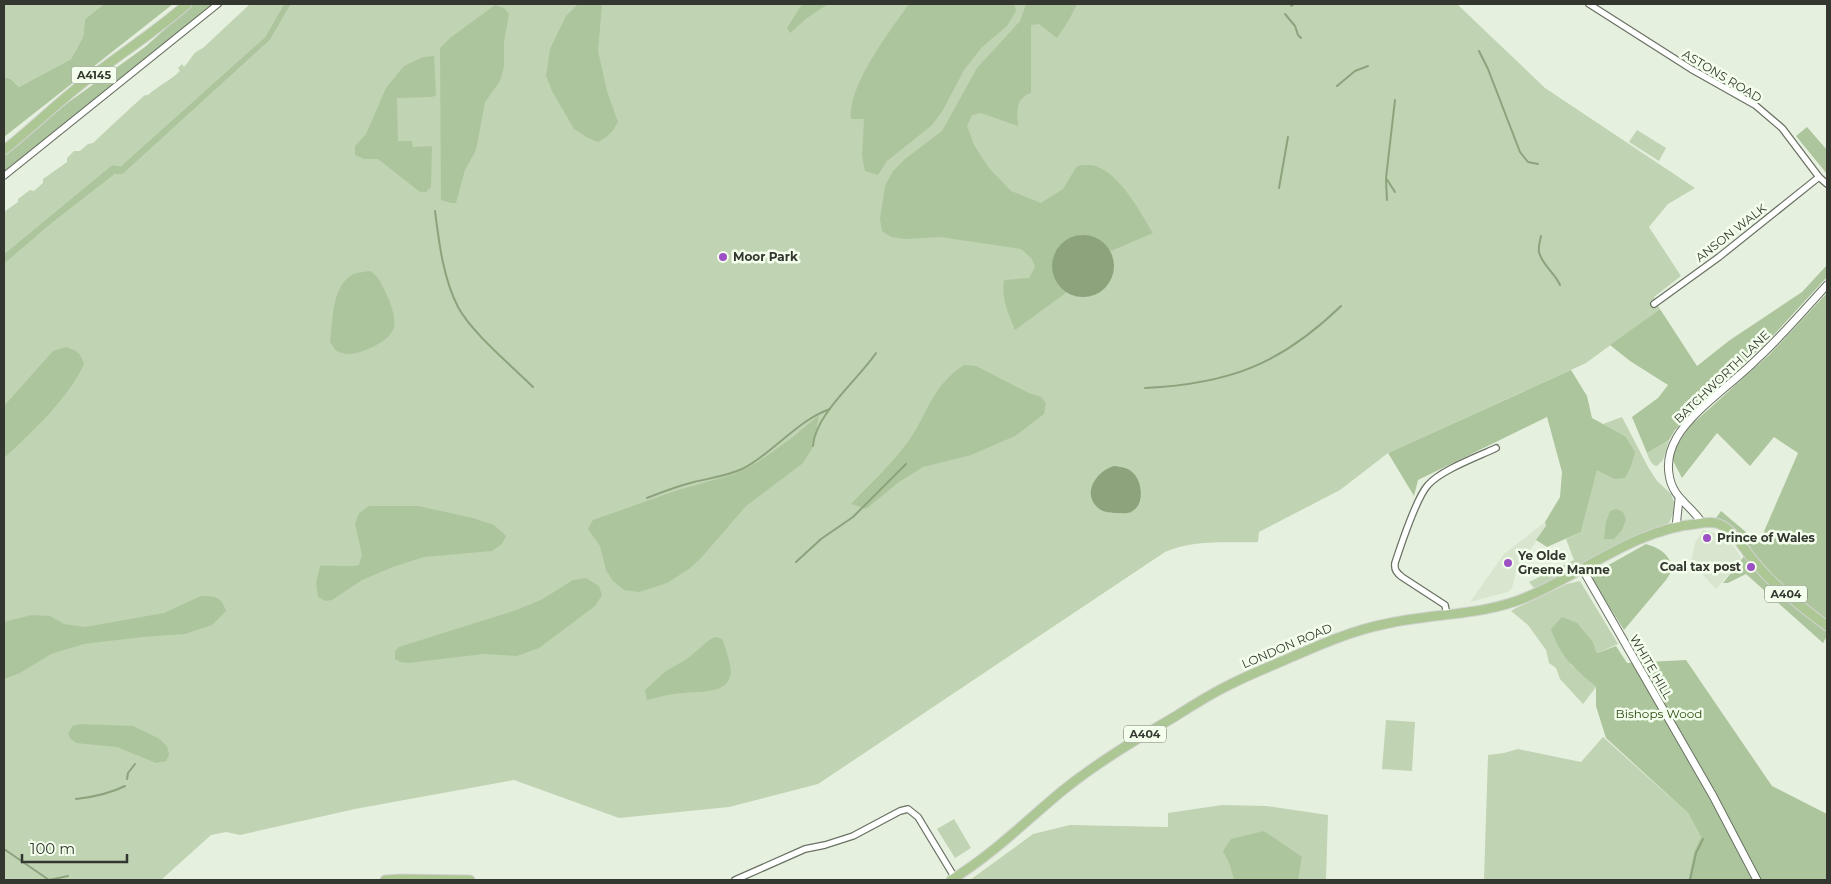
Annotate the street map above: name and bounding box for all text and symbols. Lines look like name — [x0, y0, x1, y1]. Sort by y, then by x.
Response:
street label: ASTONS ROAD — [1680, 46, 1765, 105]
road number: A4145 — [72, 66, 116, 84]
street label: ANSON WALK — [1692, 200, 1769, 265]
place label: Moor Park — [733, 249, 798, 264]
marker: Moor Park — [717, 251, 729, 263]
street label: BATCHWORTH LANE — [1671, 327, 1773, 426]
place label: Prince of Wales — [1717, 530, 1816, 545]
marker: Prince of Wales — [1701, 532, 1713, 544]
place label: Ye Olde Greene Manne — [1517, 548, 1610, 577]
marker: Ye Olde Greene Manne — [1502, 557, 1514, 569]
place label: Coal tax post — [1660, 559, 1742, 574]
marker: Coal tax post — [1745, 561, 1757, 573]
road number: A404 — [1765, 586, 1807, 602]
street label: LONDON ROAD — [1239, 620, 1334, 671]
street label: WHITE HILL — [1627, 632, 1676, 702]
park label: Bishops Wood — [1616, 706, 1702, 721]
road number: A404 — [1124, 726, 1166, 742]
scale bar — [22, 832, 128, 864]
text: 100 m — [30, 839, 75, 858]

